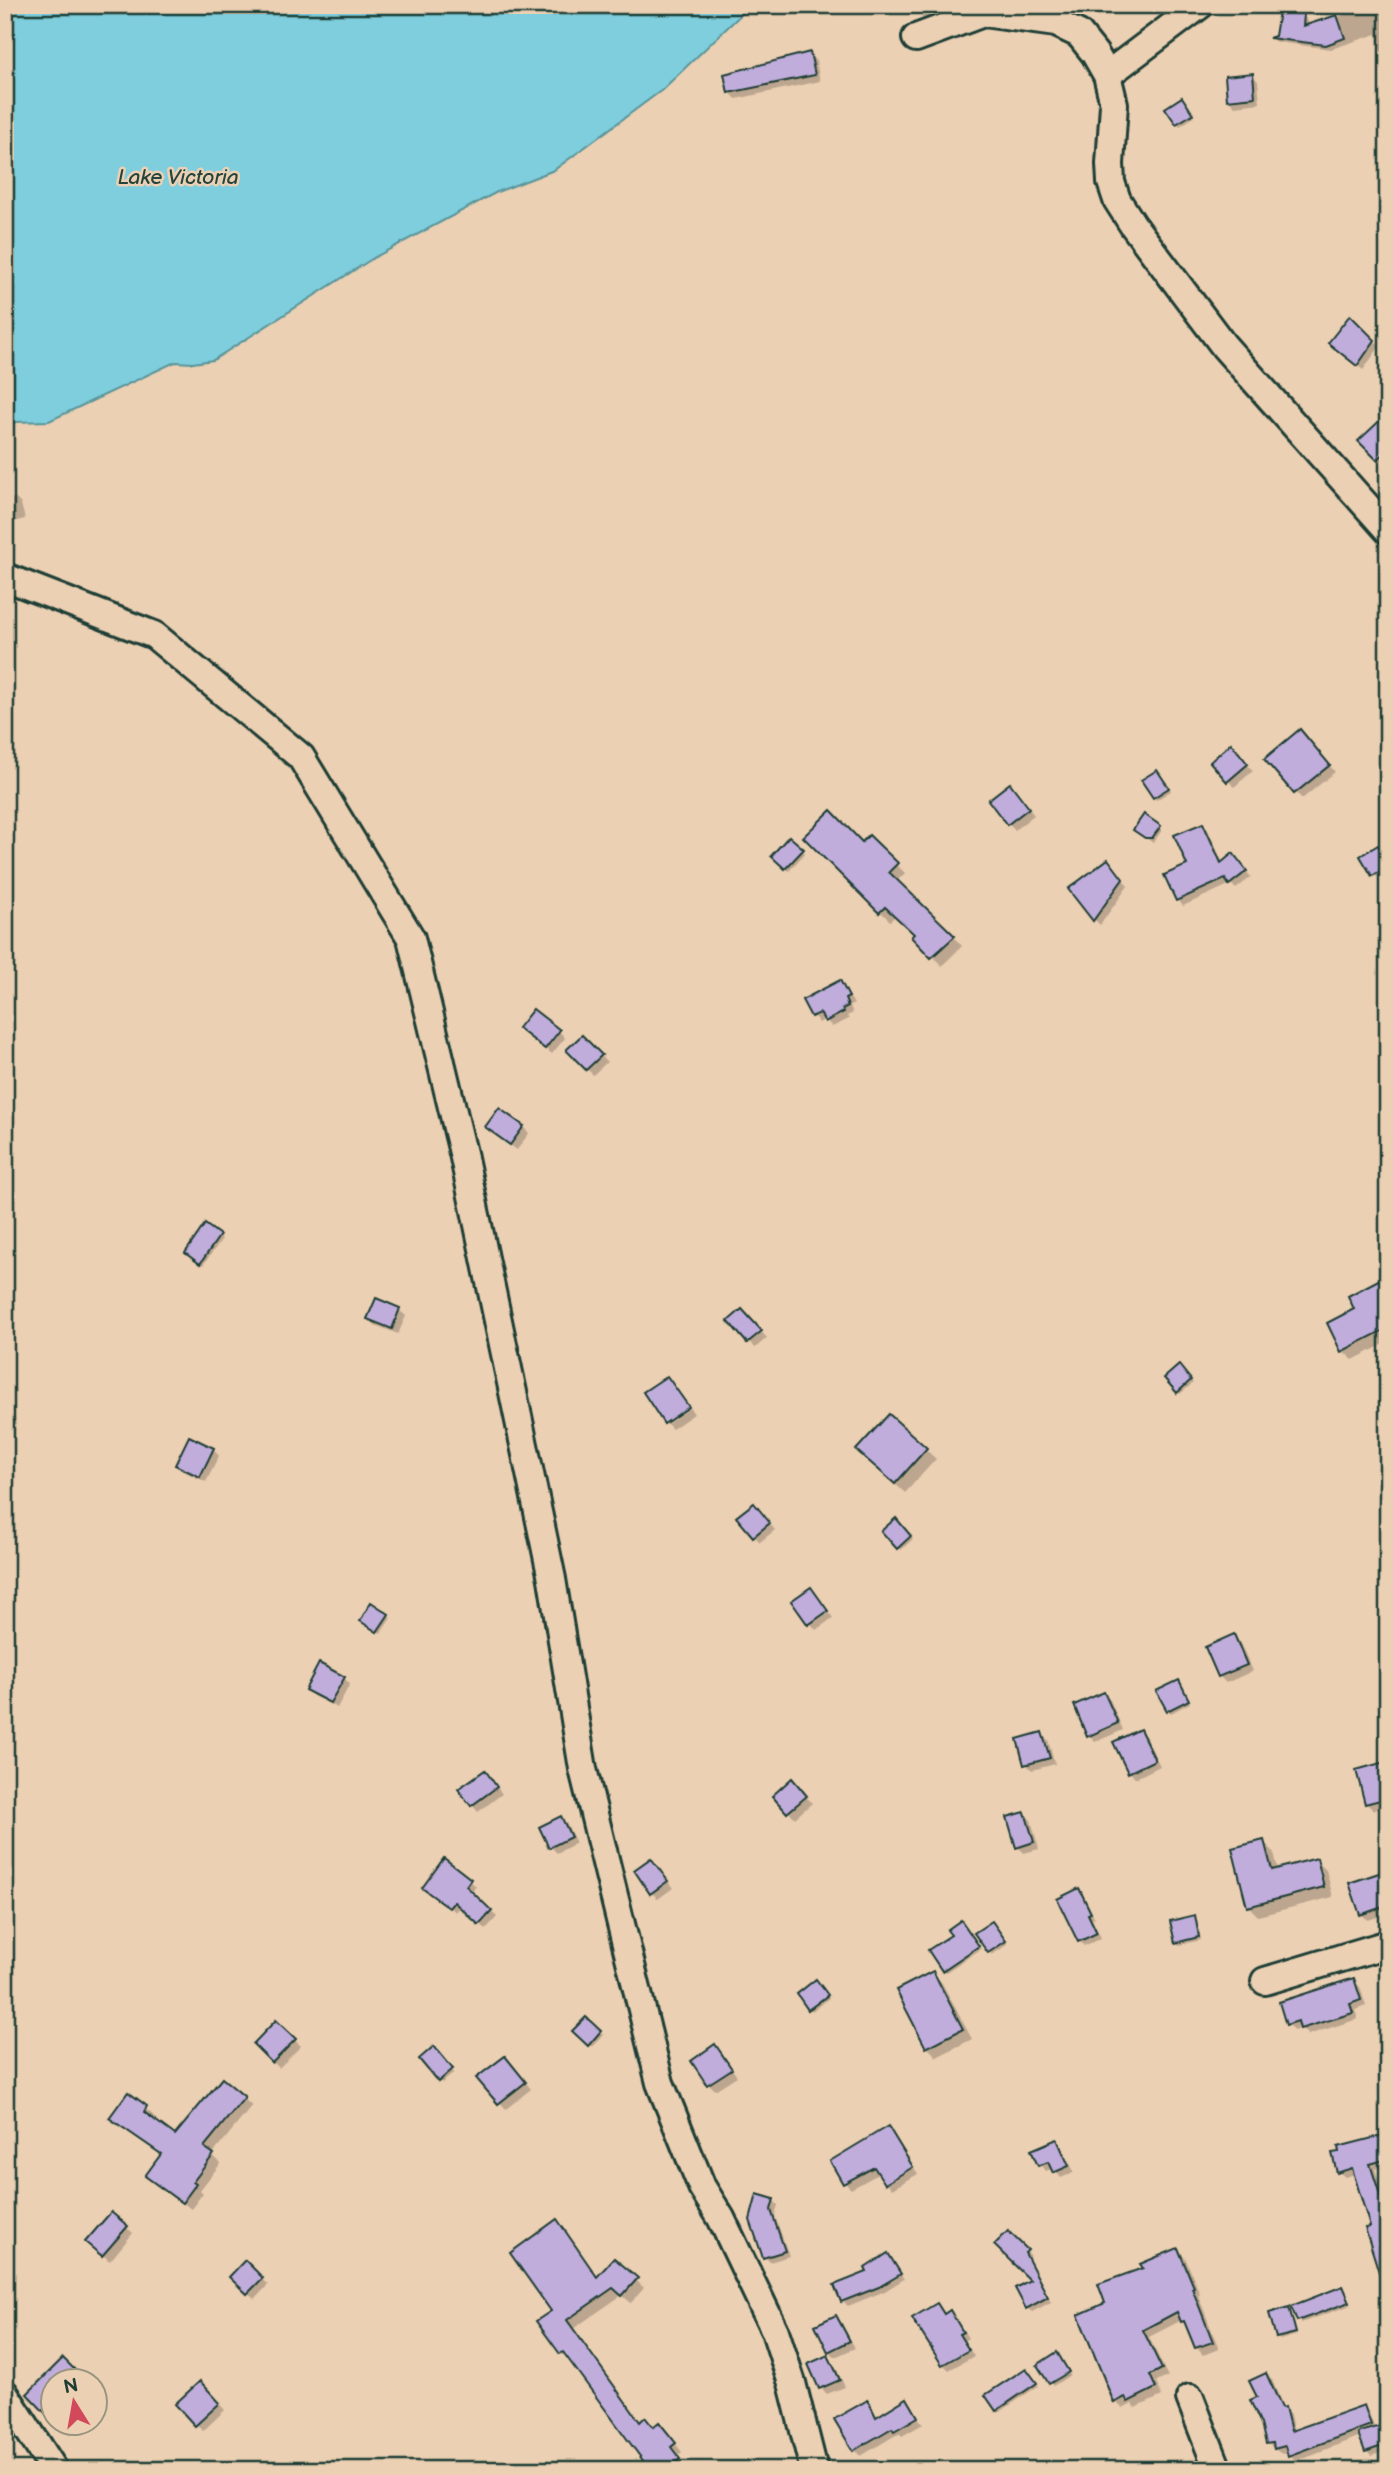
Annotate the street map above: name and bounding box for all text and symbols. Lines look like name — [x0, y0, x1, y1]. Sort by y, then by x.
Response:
water label: Lake Victoria — [117, 165, 239, 190]
north arrow — [38, 2366, 108, 2436]
text: N — [62, 2374, 80, 2399]

